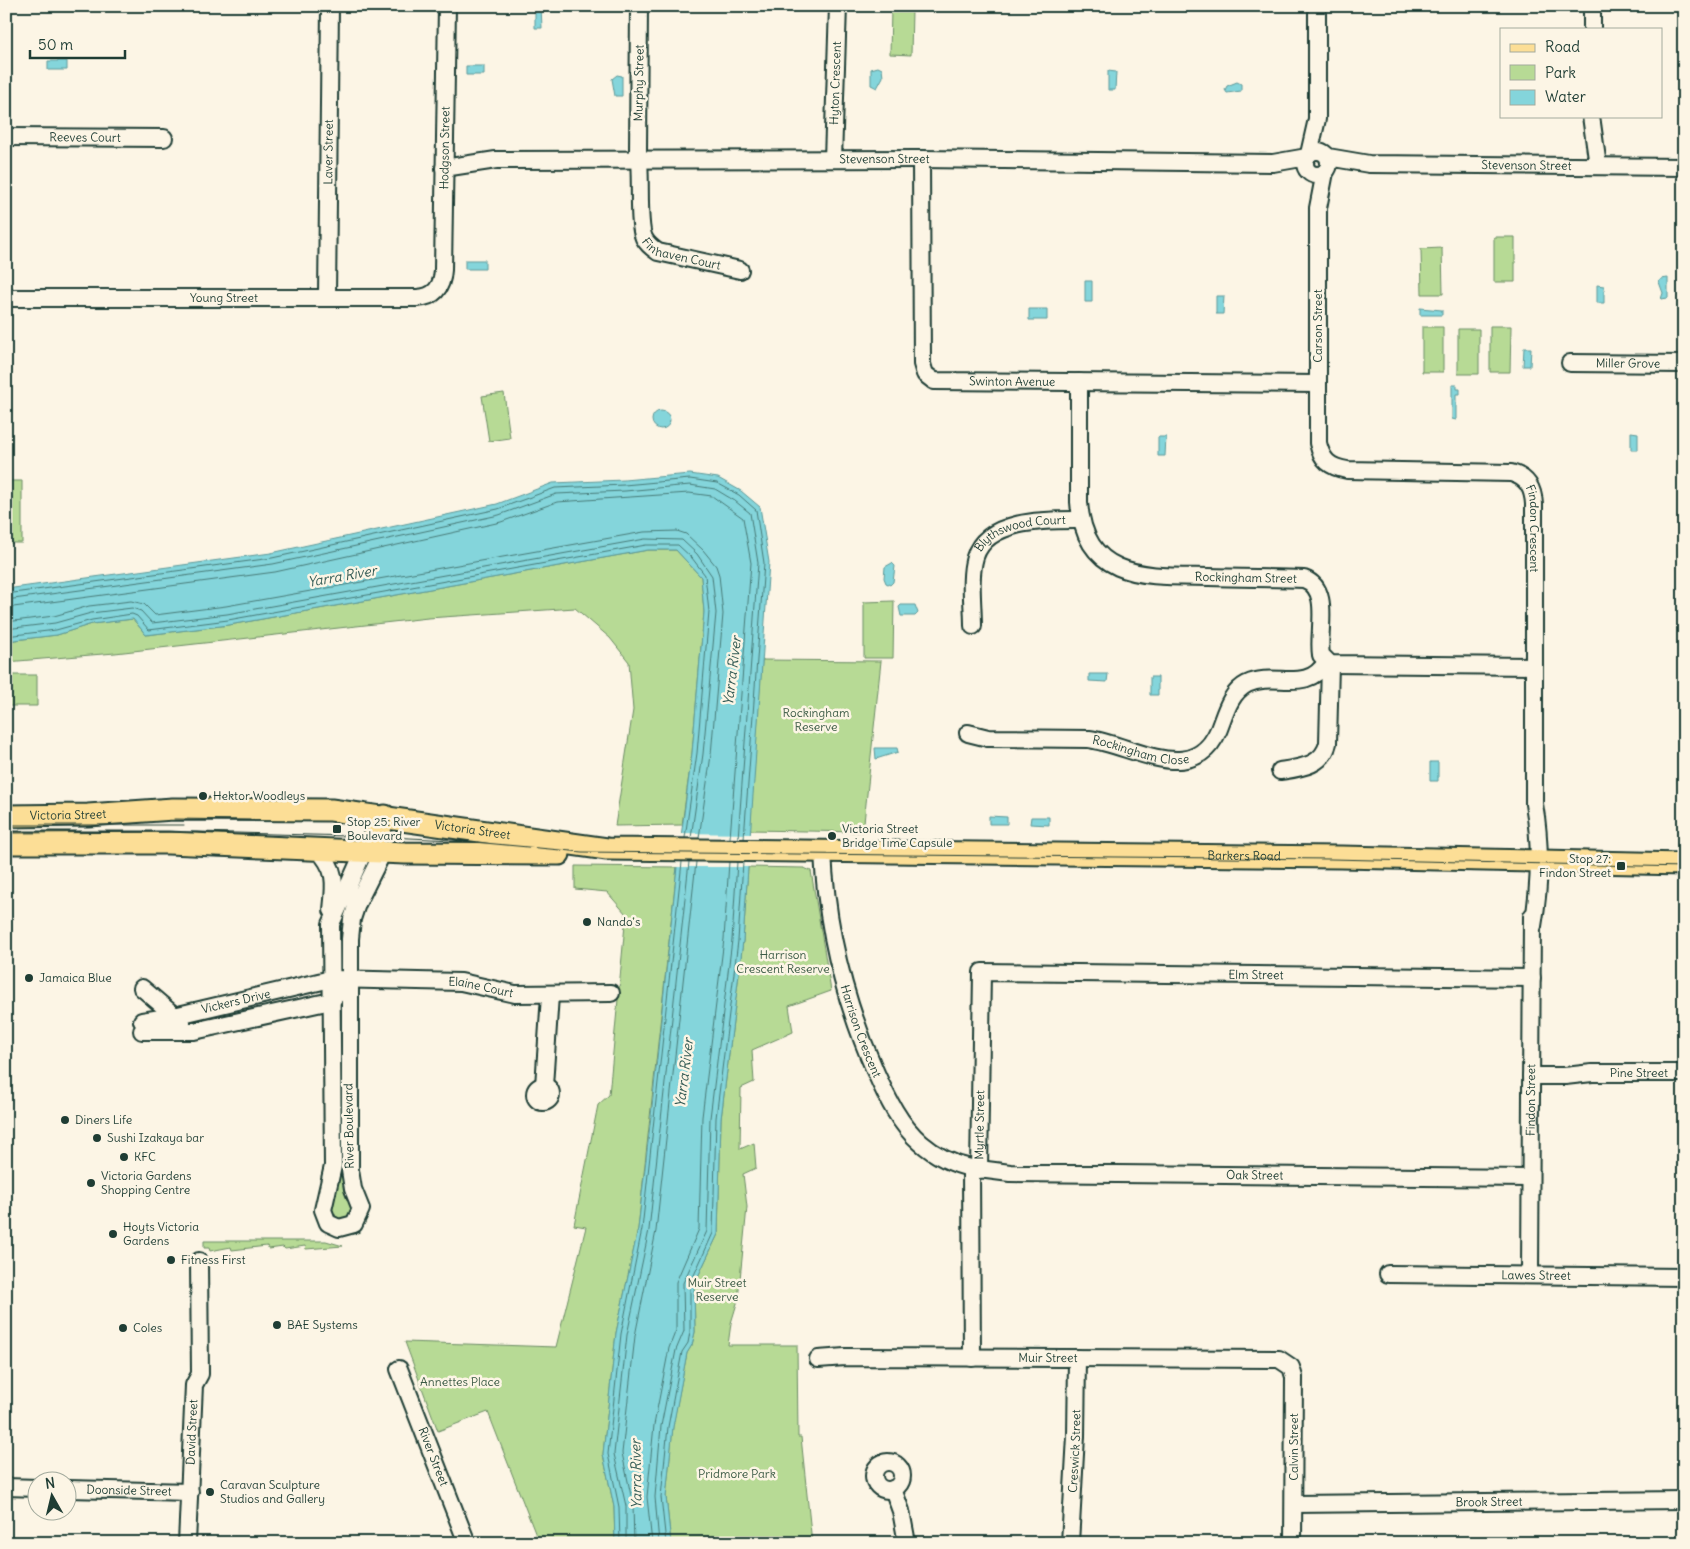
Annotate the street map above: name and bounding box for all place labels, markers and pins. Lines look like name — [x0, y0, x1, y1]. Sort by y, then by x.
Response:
place label: Hektor Woodleys — [213, 788, 305, 803]
marker: Hektor Woodleys — [197, 790, 209, 802]
place label: Stop 25: River Boulevard — [347, 814, 421, 843]
place label: Victoria Street Bridge Time Capsule — [842, 821, 952, 850]
marker: Stop 25: River Boulevard — [331, 823, 343, 835]
marker: Victoria Street Bridge Time Capsule — [826, 830, 838, 842]
place label: Stop 27: Findon Street — [1539, 851, 1611, 880]
marker: Stop 27: Findon Street — [1615, 860, 1627, 872]
place label: Nando's — [597, 914, 640, 929]
marker: Nando's — [581, 916, 593, 928]
place label: Jamaica Blue — [39, 970, 112, 985]
marker: Jamaica Blue — [23, 972, 35, 984]
place label: Diners Life — [75, 1112, 132, 1127]
marker: Diners Life — [59, 1114, 71, 1126]
place label: Sushi Izakaya bar — [107, 1130, 204, 1145]
marker: Sushi Izakaya bar — [91, 1132, 103, 1144]
place label: KFC — [134, 1149, 156, 1164]
marker: KFC — [118, 1151, 130, 1163]
place label: Victoria Gardens Shopping Centre — [101, 1168, 192, 1197]
marker: Victoria Gardens Shopping Centre — [85, 1177, 97, 1189]
place label: Hoyts Victoria Gardens — [123, 1219, 199, 1248]
marker: Hoyts Victoria Gardens — [107, 1228, 119, 1240]
place label: Fitness First — [181, 1252, 246, 1267]
marker: Fitness First — [165, 1254, 177, 1266]
place label: BAE Systems — [287, 1317, 358, 1332]
marker: BAE Systems — [271, 1319, 283, 1331]
place label: Coles — [133, 1320, 162, 1335]
marker: Coles — [117, 1322, 129, 1334]
place label: Caravan Sculpture Studios and Gallery — [220, 1477, 325, 1506]
marker: Caravan Sculpture Studios and Gallery — [204, 1486, 216, 1498]

